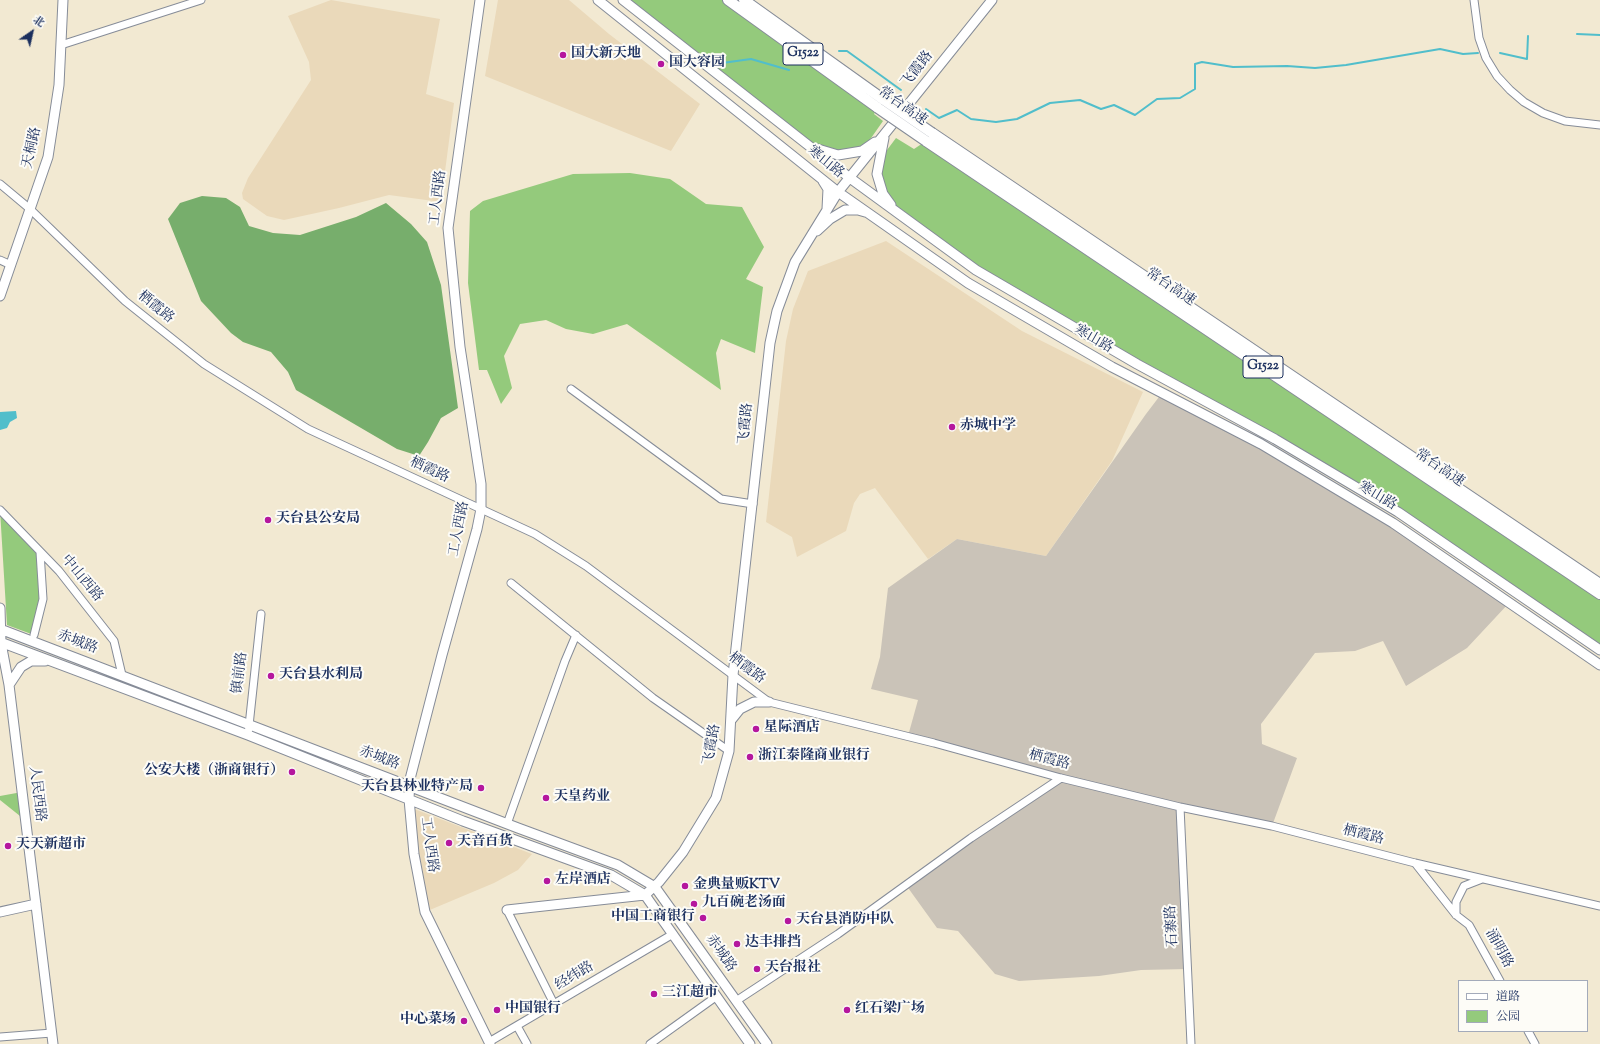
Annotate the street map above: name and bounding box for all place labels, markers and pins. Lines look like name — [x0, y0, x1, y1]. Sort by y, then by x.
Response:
place label: 国大新天地 — [571, 47, 641, 63]
marker: 国大新天地 — [558, 50, 568, 60]
place label: 国大容园 — [669, 56, 725, 72]
marker: 国大容园 — [656, 59, 666, 69]
place label: 赤城中学 — [960, 419, 1016, 435]
marker: 赤城中学 — [947, 422, 957, 432]
place label: 天台县公安局 — [276, 512, 360, 528]
marker: 天台县公安局 — [263, 515, 273, 525]
place label: 天台县水利局 — [279, 668, 363, 684]
marker: 天台县水利局 — [266, 671, 276, 681]
place label: 星际酒店 — [764, 721, 820, 737]
marker: 星际酒店 — [751, 724, 761, 734]
place label: 浙江泰隆商业银行 — [758, 749, 870, 765]
marker: 浙江泰隆商业银行 — [745, 752, 755, 762]
place label: 公安大楼（浙商银行） — [144, 764, 284, 780]
marker: 公安大楼（浙商银行） — [287, 767, 297, 777]
place label: 天台县林业特产局 — [361, 780, 473, 796]
marker: 天台县林业特产局 — [476, 783, 486, 793]
place label: 天皇药业 — [554, 790, 610, 806]
marker: 天皇药业 — [541, 793, 551, 803]
place label: 天音百货 — [457, 835, 513, 851]
place label: 天天新超市 — [16, 838, 86, 854]
marker: 天音百货 — [444, 838, 454, 848]
marker: 天天新超市 — [3, 841, 13, 851]
place label: 左岸酒店 — [555, 873, 611, 889]
marker: 左岸酒店 — [542, 876, 552, 886]
place label: 金典量贩KTV — [693, 878, 780, 894]
marker: 金典量贩KTV — [680, 881, 690, 891]
place label: 九百碗老汤面 — [702, 896, 786, 912]
marker: 九百碗老汤面 — [689, 899, 699, 909]
place label: 中国工商银行 — [611, 910, 695, 926]
marker: 中国工商银行 — [698, 913, 708, 923]
place label: 天台县消防中队 — [796, 913, 894, 929]
marker: 天台县消防中队 — [783, 916, 793, 926]
place label: 达丰排挡 — [745, 936, 801, 952]
marker: 达丰排挡 — [732, 939, 742, 949]
place label: 天台报社 — [765, 961, 821, 977]
marker: 天台报社 — [752, 964, 762, 974]
place label: 三江超市 — [662, 986, 718, 1002]
marker: 三江超市 — [649, 989, 659, 999]
place label: 中国银行 — [505, 1002, 561, 1018]
place label: 红石梁广场 — [855, 1002, 925, 1018]
marker: 中国银行 — [492, 1005, 502, 1015]
marker: 红石梁广场 — [842, 1005, 852, 1015]
place label: 中心菜场 — [400, 1013, 456, 1029]
marker: 中心菜场 — [459, 1016, 469, 1026]

